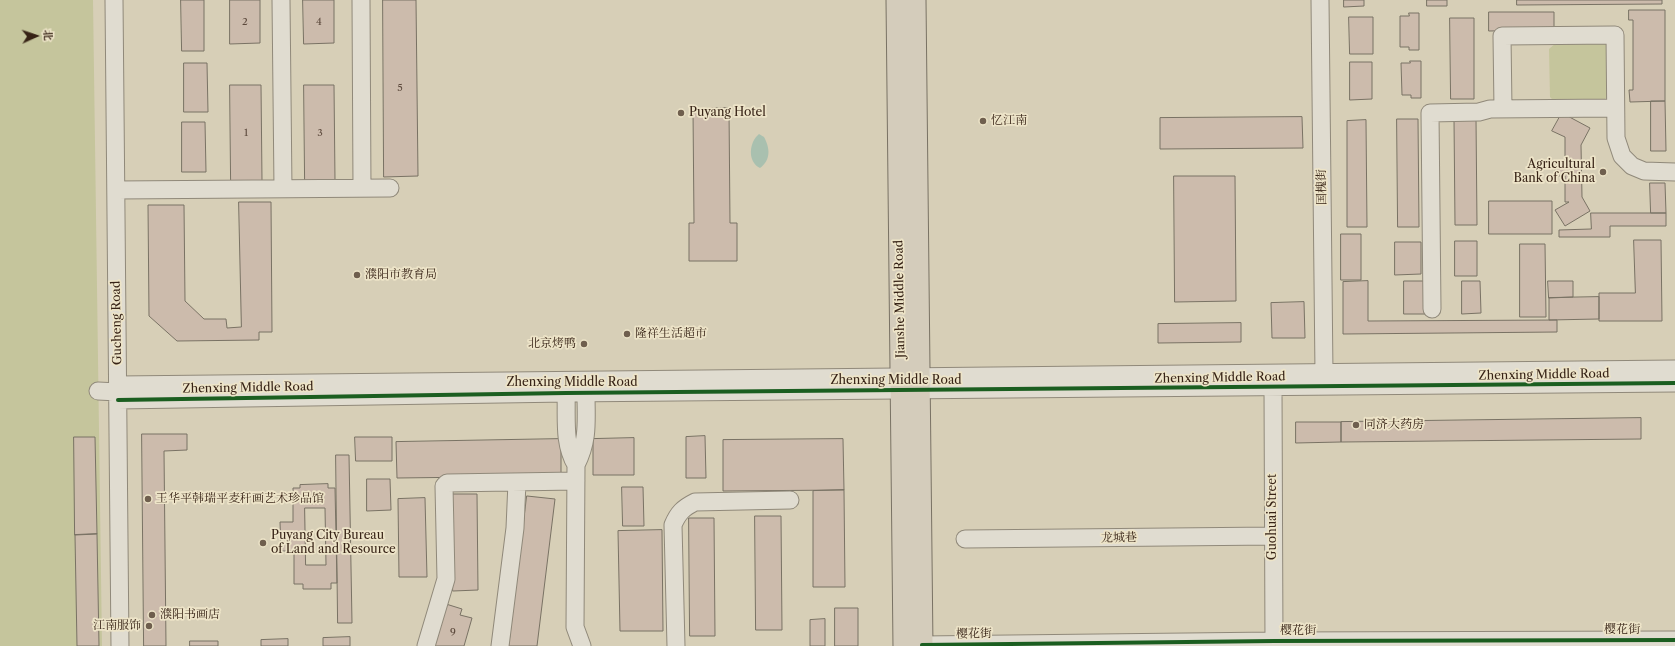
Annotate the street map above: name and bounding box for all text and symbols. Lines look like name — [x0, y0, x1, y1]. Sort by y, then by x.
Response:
north arrow — [16, 16, 56, 56]
house number: 2 — [242, 16, 248, 28]
house number: 4 — [316, 16, 322, 28]
text: 北 — [41, 30, 55, 41]
house number: 5 — [397, 82, 403, 94]
place label: Puyang Hotel — [689, 106, 766, 120]
marker: Puyang Hotel — [676, 108, 686, 118]
place label: 忆江南 — [991, 114, 1027, 128]
marker: 忆江南 — [978, 116, 988, 126]
house number: 1 — [244, 127, 248, 139]
house number: 3 — [317, 127, 323, 139]
place label: Agricultural Bank of China — [1514, 158, 1595, 186]
marker: Agricultural Bank of China — [1598, 167, 1608, 177]
street label: 国槐街 — [1314, 169, 1330, 205]
street label: Jianshe Middle Road — [892, 240, 908, 358]
place label: 濮阳市教育局 — [365, 268, 437, 282]
marker: 濮阳市教育局 — [352, 270, 362, 280]
street label: Gucheng Road — [109, 281, 125, 365]
place label: 隆祥生活超市 — [635, 327, 707, 341]
marker: 隆祥生活超市 — [622, 329, 632, 339]
place label: 北京烤鸭 — [528, 337, 576, 351]
marker: 北京烤鸭 — [579, 339, 589, 349]
street label: Zhenxing Middle Road — [1478, 367, 1610, 383]
street label: Zhenxing Middle Road — [1154, 370, 1286, 386]
street label: Zhenxing Middle Road — [830, 374, 962, 388]
street label: Zhenxing Middle Road — [506, 376, 638, 390]
street label: Zhenxing Middle Road — [182, 380, 314, 396]
place label: 同济大药房 — [1364, 418, 1424, 432]
marker: 同济大药房 — [1351, 420, 1361, 430]
street label: Guohuai Street — [1266, 474, 1280, 560]
place label: 王华平韩瑞平麦秆画艺术珍品馆 — [156, 492, 324, 506]
marker: 王华平韩瑞平麦秆画艺术珍品馆 — [143, 494, 153, 504]
place label: Puyang City Bureau of Land and Resource — [271, 529, 396, 557]
street label: 龙城巷 — [1101, 530, 1137, 546]
marker: Puyang City Bureau of Land and Resource — [258, 538, 268, 548]
place label: 濮阳书画店 — [160, 608, 220, 622]
marker: 濮阳书画店 — [147, 610, 157, 620]
place label: 江南服饰 — [93, 619, 141, 633]
marker: 江南服饰 — [144, 621, 154, 631]
street label: 樱花街 — [1604, 623, 1640, 637]
street label: 樱花街 — [1280, 624, 1316, 638]
house number: 9 — [450, 626, 456, 638]
street label: 樱花街 — [956, 626, 992, 642]

